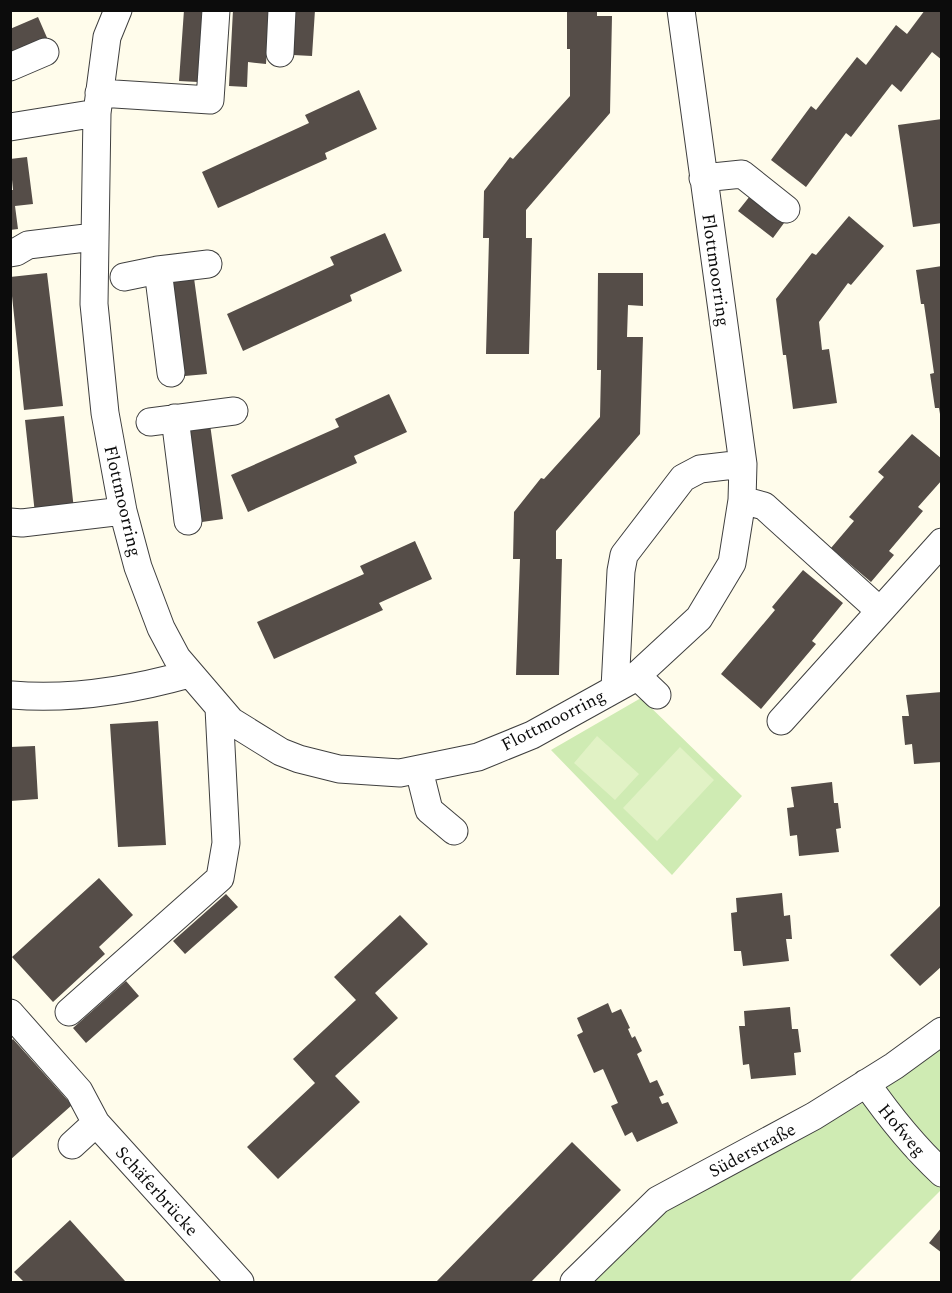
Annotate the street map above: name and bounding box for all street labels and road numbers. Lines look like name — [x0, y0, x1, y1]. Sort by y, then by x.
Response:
street label: Flottmoorring — [694, 212, 737, 328]
street label: Flottmoorring — [97, 443, 148, 560]
street label: Flottmoorring — [496, 683, 610, 758]
street label: Hofweg — [871, 1098, 932, 1163]
street label: Süderstraße — [704, 1116, 801, 1185]
street label: Schäferbrücke — [108, 1140, 205, 1243]

